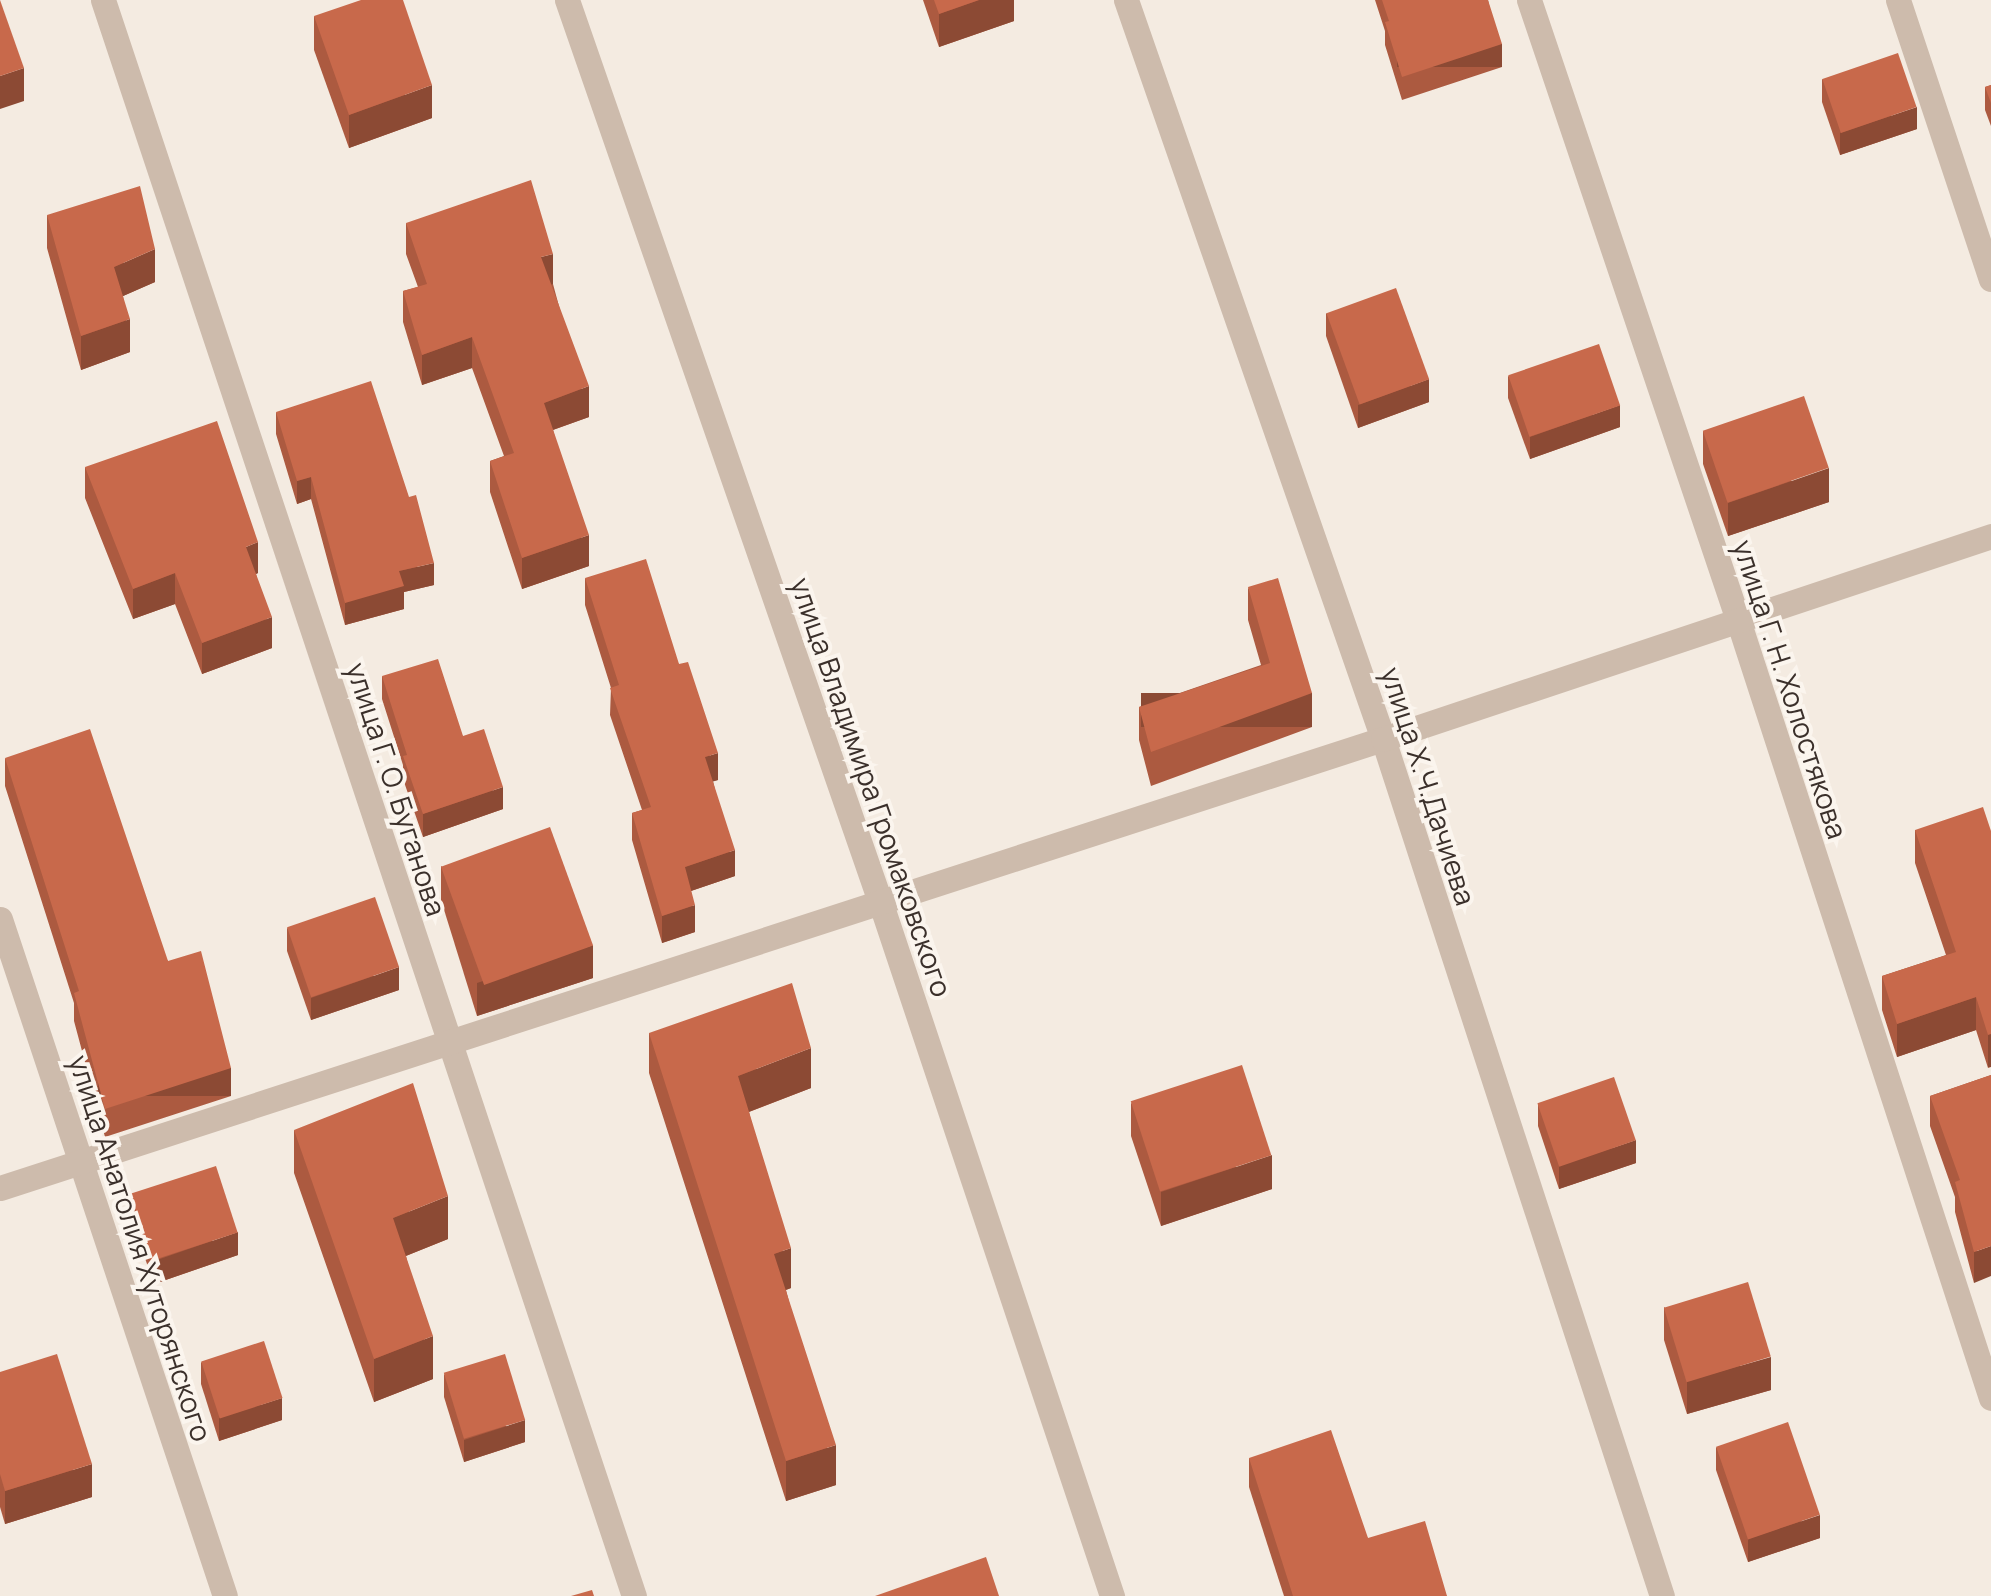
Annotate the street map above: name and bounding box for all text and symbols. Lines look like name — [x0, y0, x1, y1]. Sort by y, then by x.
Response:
street label: улица Г. Н. Холостякова — [1727, 535, 1855, 843]
street label: улица Владимира Громаковского — [784, 573, 960, 1001]
street label: улица Г. О. Буганова — [340, 658, 454, 920]
street label: улица Х.Ч.Дачиева — [1375, 663, 1483, 909]
street label: улица Анатолия Хуторянского — [63, 1051, 219, 1445]

